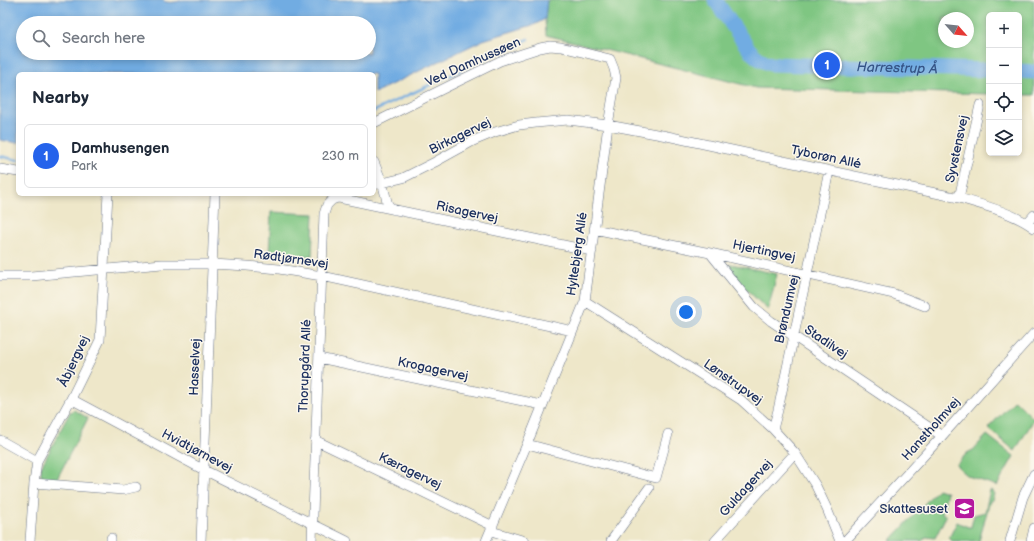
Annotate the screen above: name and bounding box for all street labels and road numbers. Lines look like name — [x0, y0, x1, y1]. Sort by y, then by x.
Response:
street label: Ved Damhussøen — [423, 34, 523, 90]
street label: Birkagervej — [426, 114, 494, 158]
street label: Syvstensvej — [942, 114, 972, 184]
street label: Tyborøn Allé — [789, 142, 863, 172]
street label: Risagervej — [435, 198, 499, 226]
street label: Hyltebjerg Allé — [563, 211, 591, 297]
street label: Hjertingvej — [731, 237, 797, 265]
street label: Rødtjørnevej — [252, 246, 330, 272]
street label: Brøndumvej — [771, 273, 803, 345]
street label: Thorupgård Allé — [295, 319, 315, 413]
street label: Stadilvej — [801, 322, 851, 362]
street label: Åbjergvej — [55, 333, 93, 389]
street label: Hasselvej — [186, 338, 204, 396]
street label: Krogagervej — [396, 354, 470, 384]
street label: Lønstrupvej — [700, 356, 766, 408]
street label: Hanstholmvej — [898, 394, 964, 464]
street label: Hvidtjørnevej — [159, 426, 235, 476]
street label: Kæragervej — [376, 449, 444, 493]
street label: Guldagervej — [716, 456, 776, 520]

